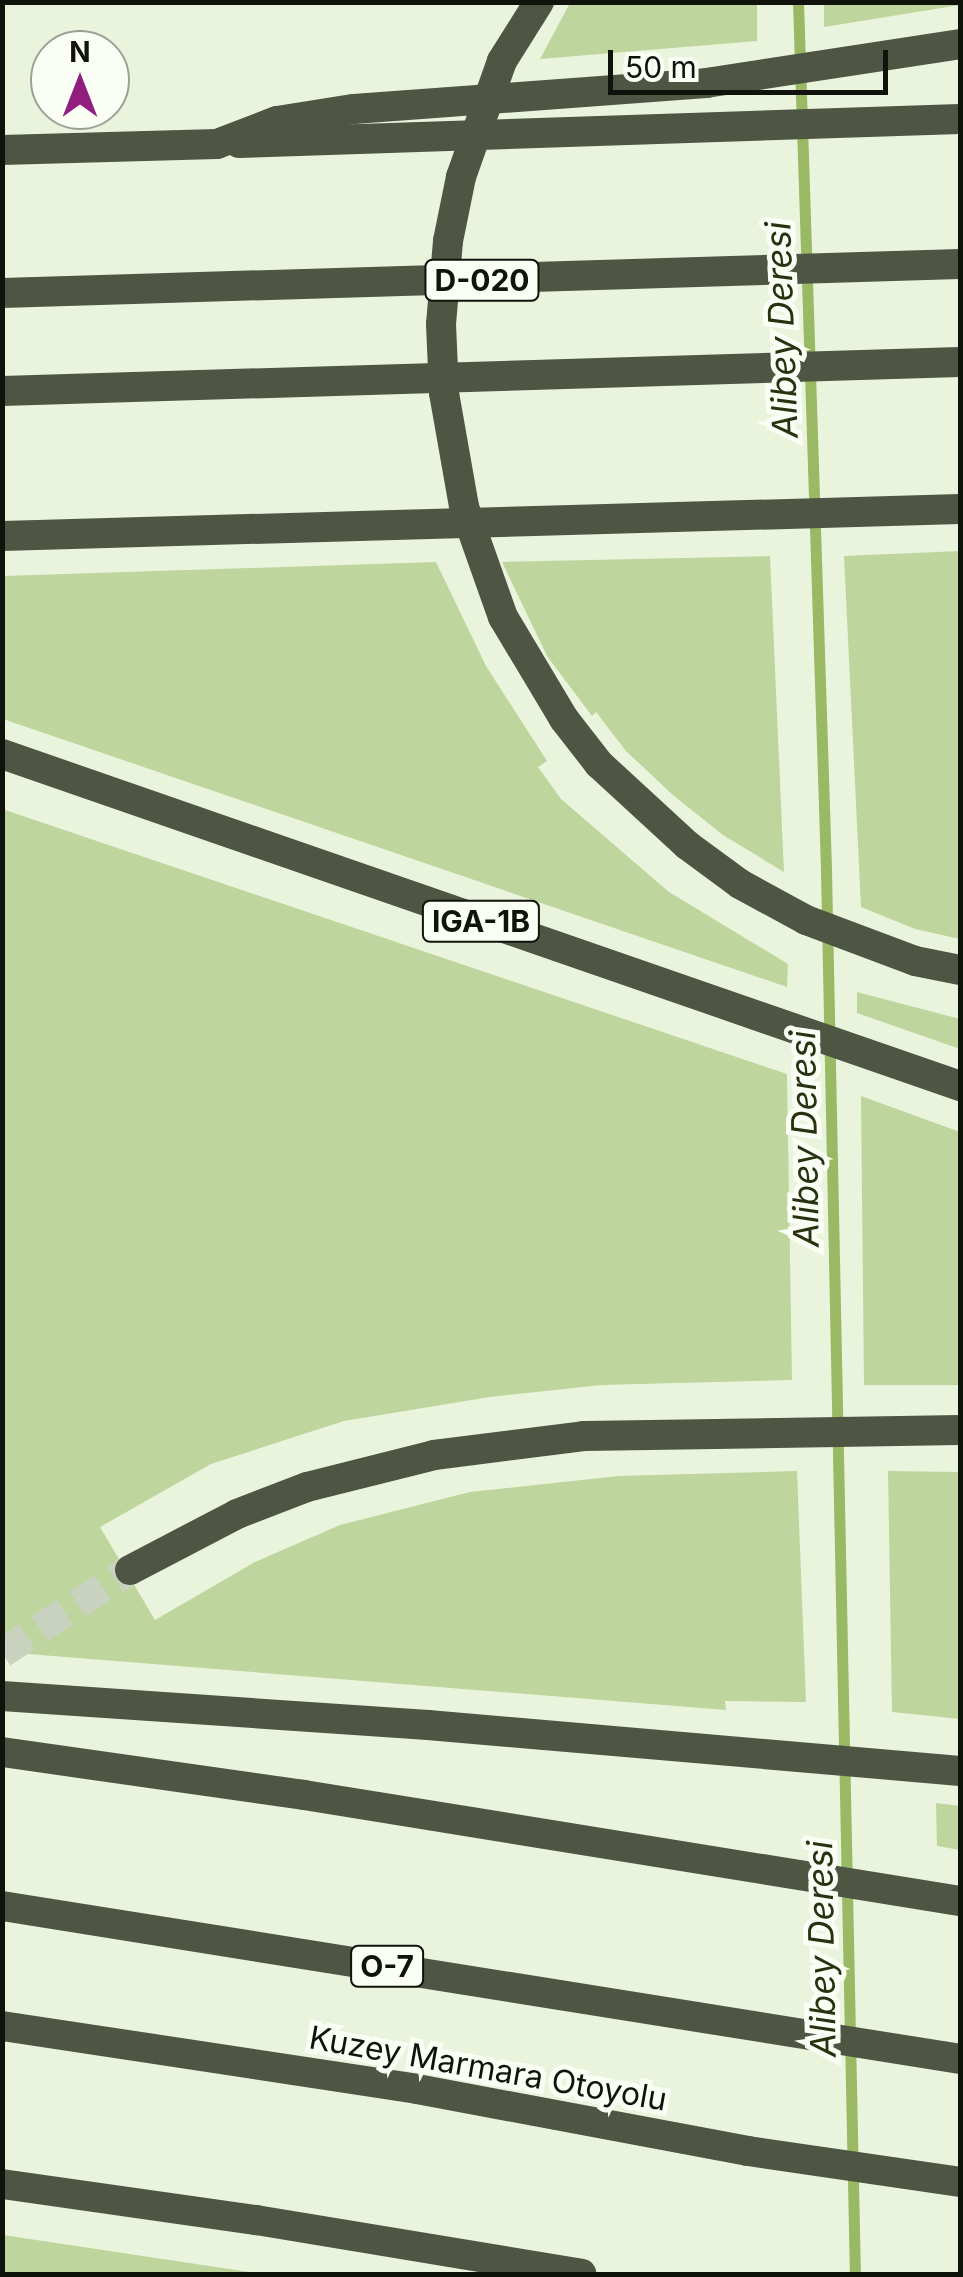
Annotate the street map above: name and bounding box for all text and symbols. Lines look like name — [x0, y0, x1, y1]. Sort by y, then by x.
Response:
north arrow — [30, 30, 130, 130]
scale bar — [613, 30, 893, 92]
text: N — [69, 35, 91, 69]
text: 50 m — [625, 49, 697, 85]
water label: Alibey Deresi — [756, 221, 806, 439]
road number: D-020 — [422, 255, 542, 305]
road number: IGA-1B — [421, 896, 541, 946]
water label: Alibey Deresi — [781, 1030, 827, 1248]
water label: Alibey Deresi — [798, 1840, 844, 2058]
road number: O-7 — [350, 1941, 424, 1991]
street label: Kuzey Marmara Otoyolu — [306, 2019, 670, 2119]

